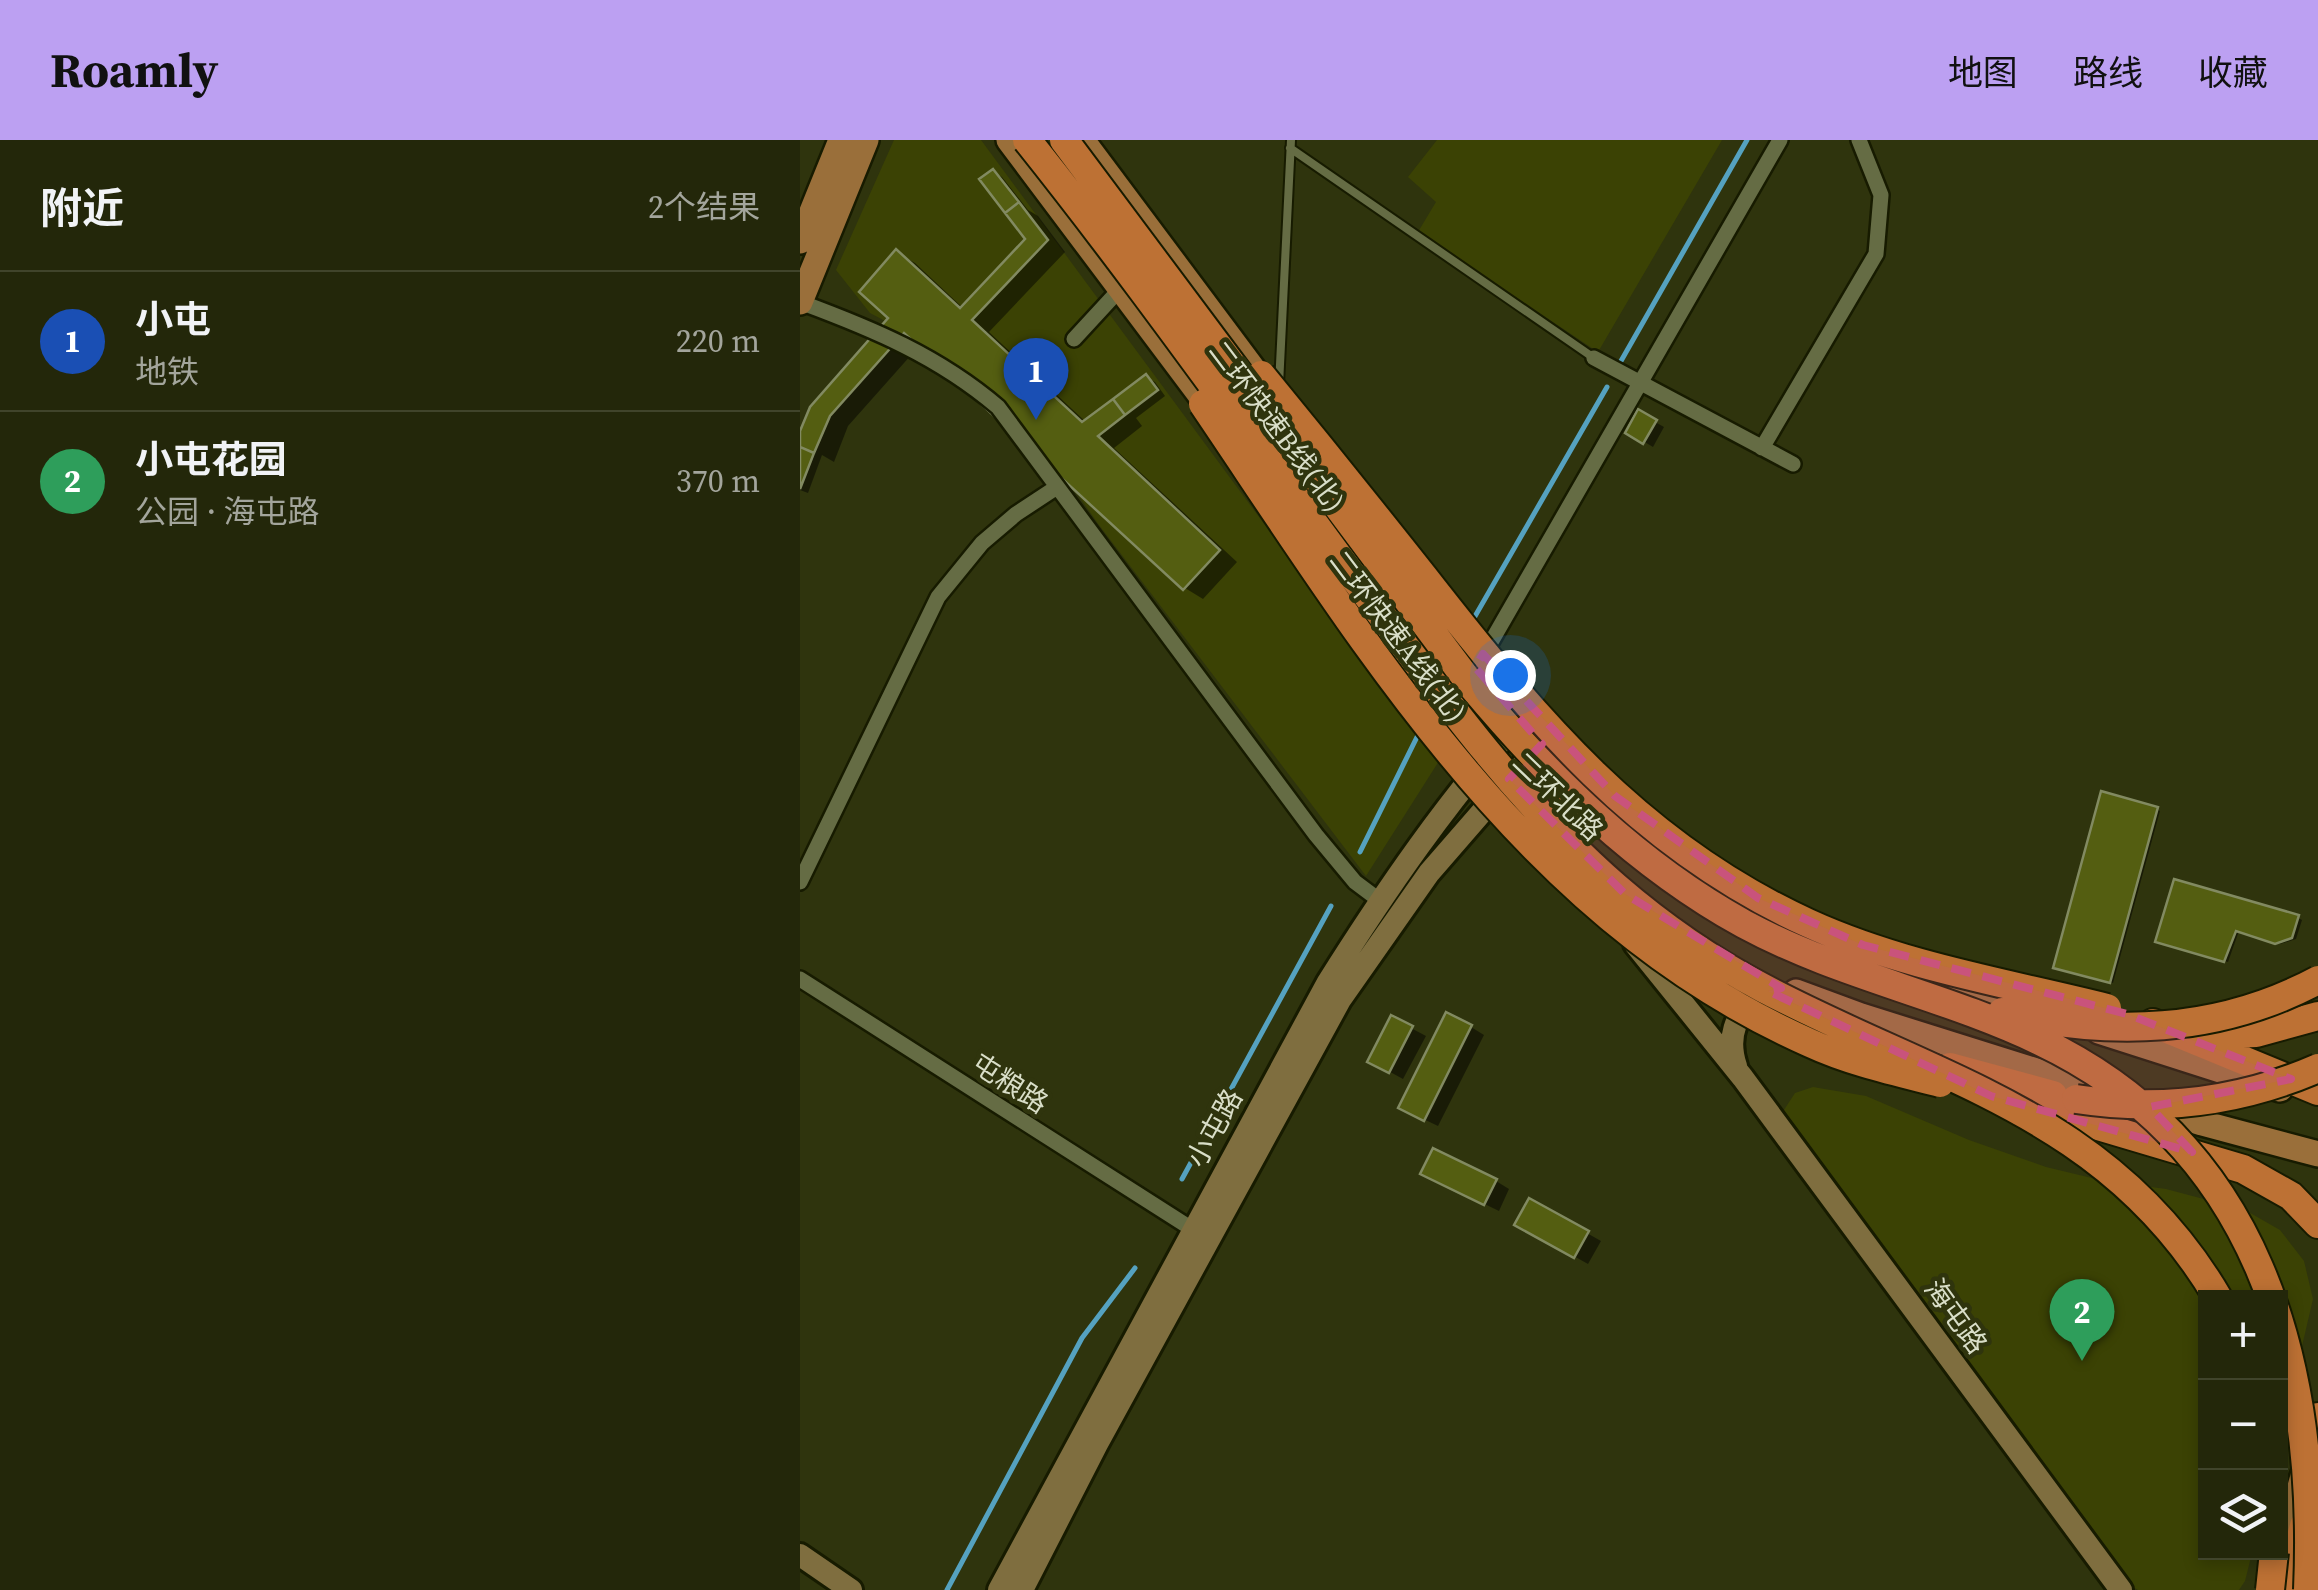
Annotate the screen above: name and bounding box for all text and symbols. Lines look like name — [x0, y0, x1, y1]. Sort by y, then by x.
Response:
text: Roamly — [50, 37, 218, 103]
text: 地图 — [1948, 49, 2018, 97]
text: 路线 — [2073, 49, 2143, 97]
text: 收藏 — [2198, 49, 2268, 97]
text: 附近 — [40, 179, 124, 237]
text: 2个结果 — [648, 185, 760, 229]
text: 小屯 — [135, 294, 211, 346]
text: 1 — [64, 319, 81, 363]
text: 220 m — [676, 319, 760, 363]
street label: 二环快速B线(北) — [1200, 333, 1354, 519]
pin: 1 — [1004, 338, 1068, 420]
text: 地铁 — [135, 350, 199, 394]
text: 小屯花园 — [135, 434, 287, 486]
text: 2 — [64, 459, 81, 503]
text: 370 m — [676, 459, 760, 503]
text: 公园 · 海屯路 — [135, 490, 320, 534]
street label: 二环快速A线(北) — [1321, 542, 1475, 730]
your location — [1485, 650, 1536, 701]
street label: 二环北路 — [1505, 743, 1611, 849]
street label: 屯粮路 — [964, 1044, 1056, 1122]
street label: 小屯路 — [1177, 1082, 1251, 1174]
street label: 海屯路 — [1916, 1271, 1996, 1361]
pin: 2 — [2050, 1278, 2114, 1361]
map controls — [2198, 1290, 2288, 1560]
button: + — [2198, 1290, 2288, 1380]
button: − — [2198, 1380, 2288, 1470]
button: layers — [2198, 1470, 2288, 1560]

